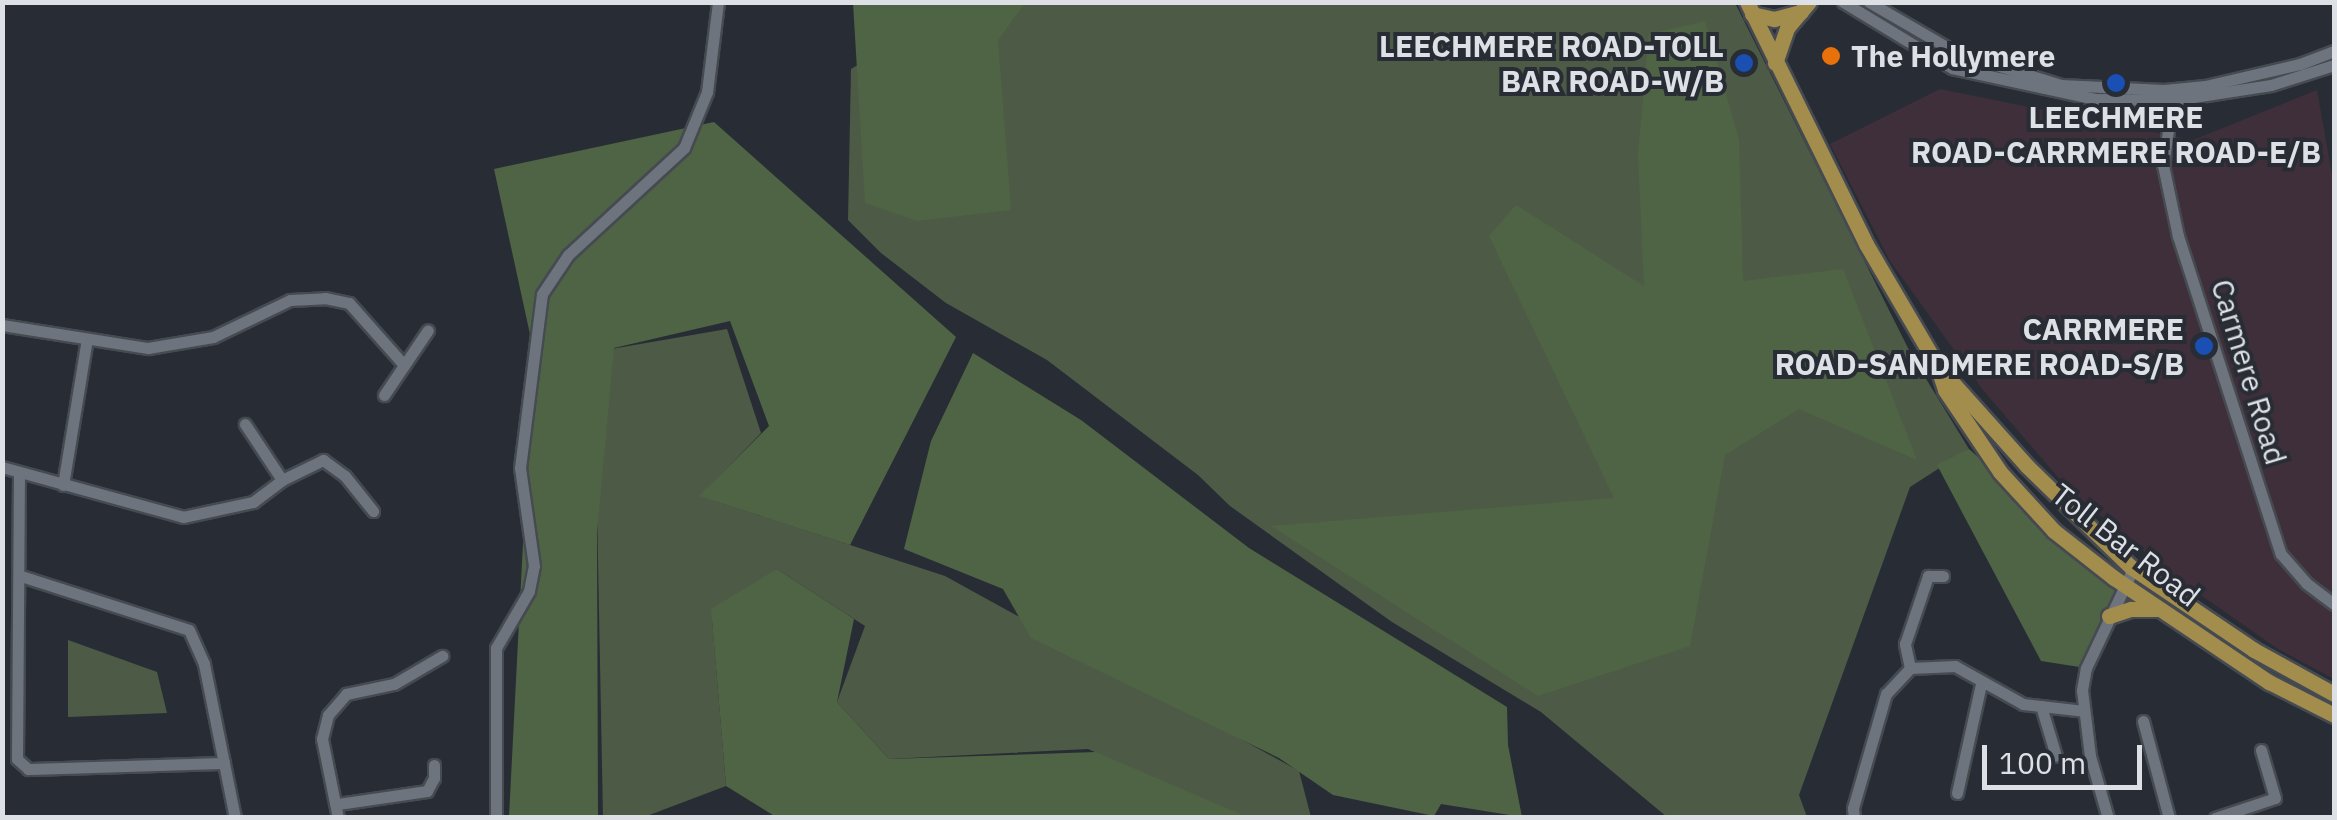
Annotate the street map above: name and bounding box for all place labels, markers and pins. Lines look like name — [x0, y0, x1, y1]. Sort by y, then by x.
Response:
place label: LEECHMERE ROAD-TOLL BAR ROAD-W/B — [1379, 28, 1724, 98]
place label: The Hollymere — [1851, 38, 2055, 74]
marker: The Hollymere — [1820, 45, 1842, 67]
marker: LEECHMERE ROAD-TOLL BAR ROAD-W/B — [1733, 52, 1755, 74]
marker: LEECHMERE ROAD-CARRMERE ROAD-E/B — [2105, 72, 2127, 94]
place label: LEECHMERE ROAD-CARRMERE ROAD-E/B — [1911, 99, 2321, 170]
place label: CARRMERE ROAD-SANDMERE ROAD-S/B — [1775, 311, 2184, 382]
marker: CARRMERE ROAD-SANDMERE ROAD-S/B — [2193, 335, 2215, 357]

